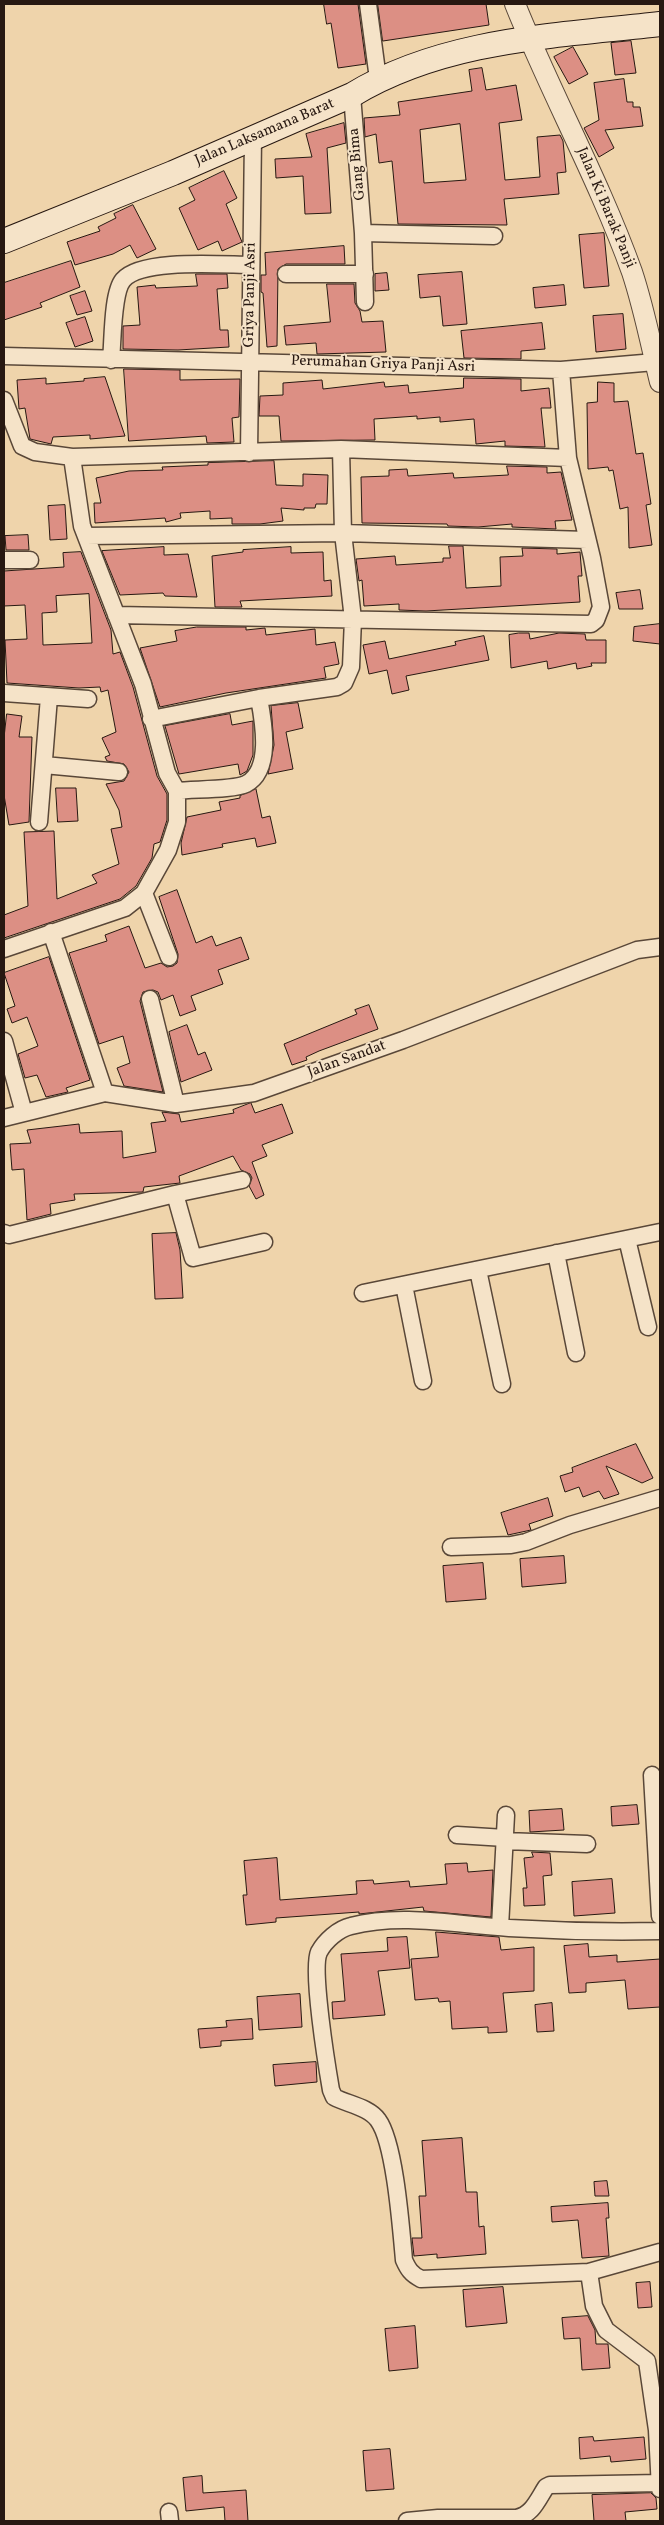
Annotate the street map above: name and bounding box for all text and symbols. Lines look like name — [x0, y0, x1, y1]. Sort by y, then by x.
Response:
street label: Jalan Laksamana Barat — [192, 95, 338, 171]
street label: Gang Bima — [346, 127, 370, 201]
street label: Jalan Ki Barak Panji — [571, 145, 639, 271]
street label: Griya Panji Asri — [241, 242, 261, 348]
street label: Perumahan Griya Panji Asri — [291, 353, 475, 377]
street label: Jalan Sandat — [305, 1038, 389, 1082]

